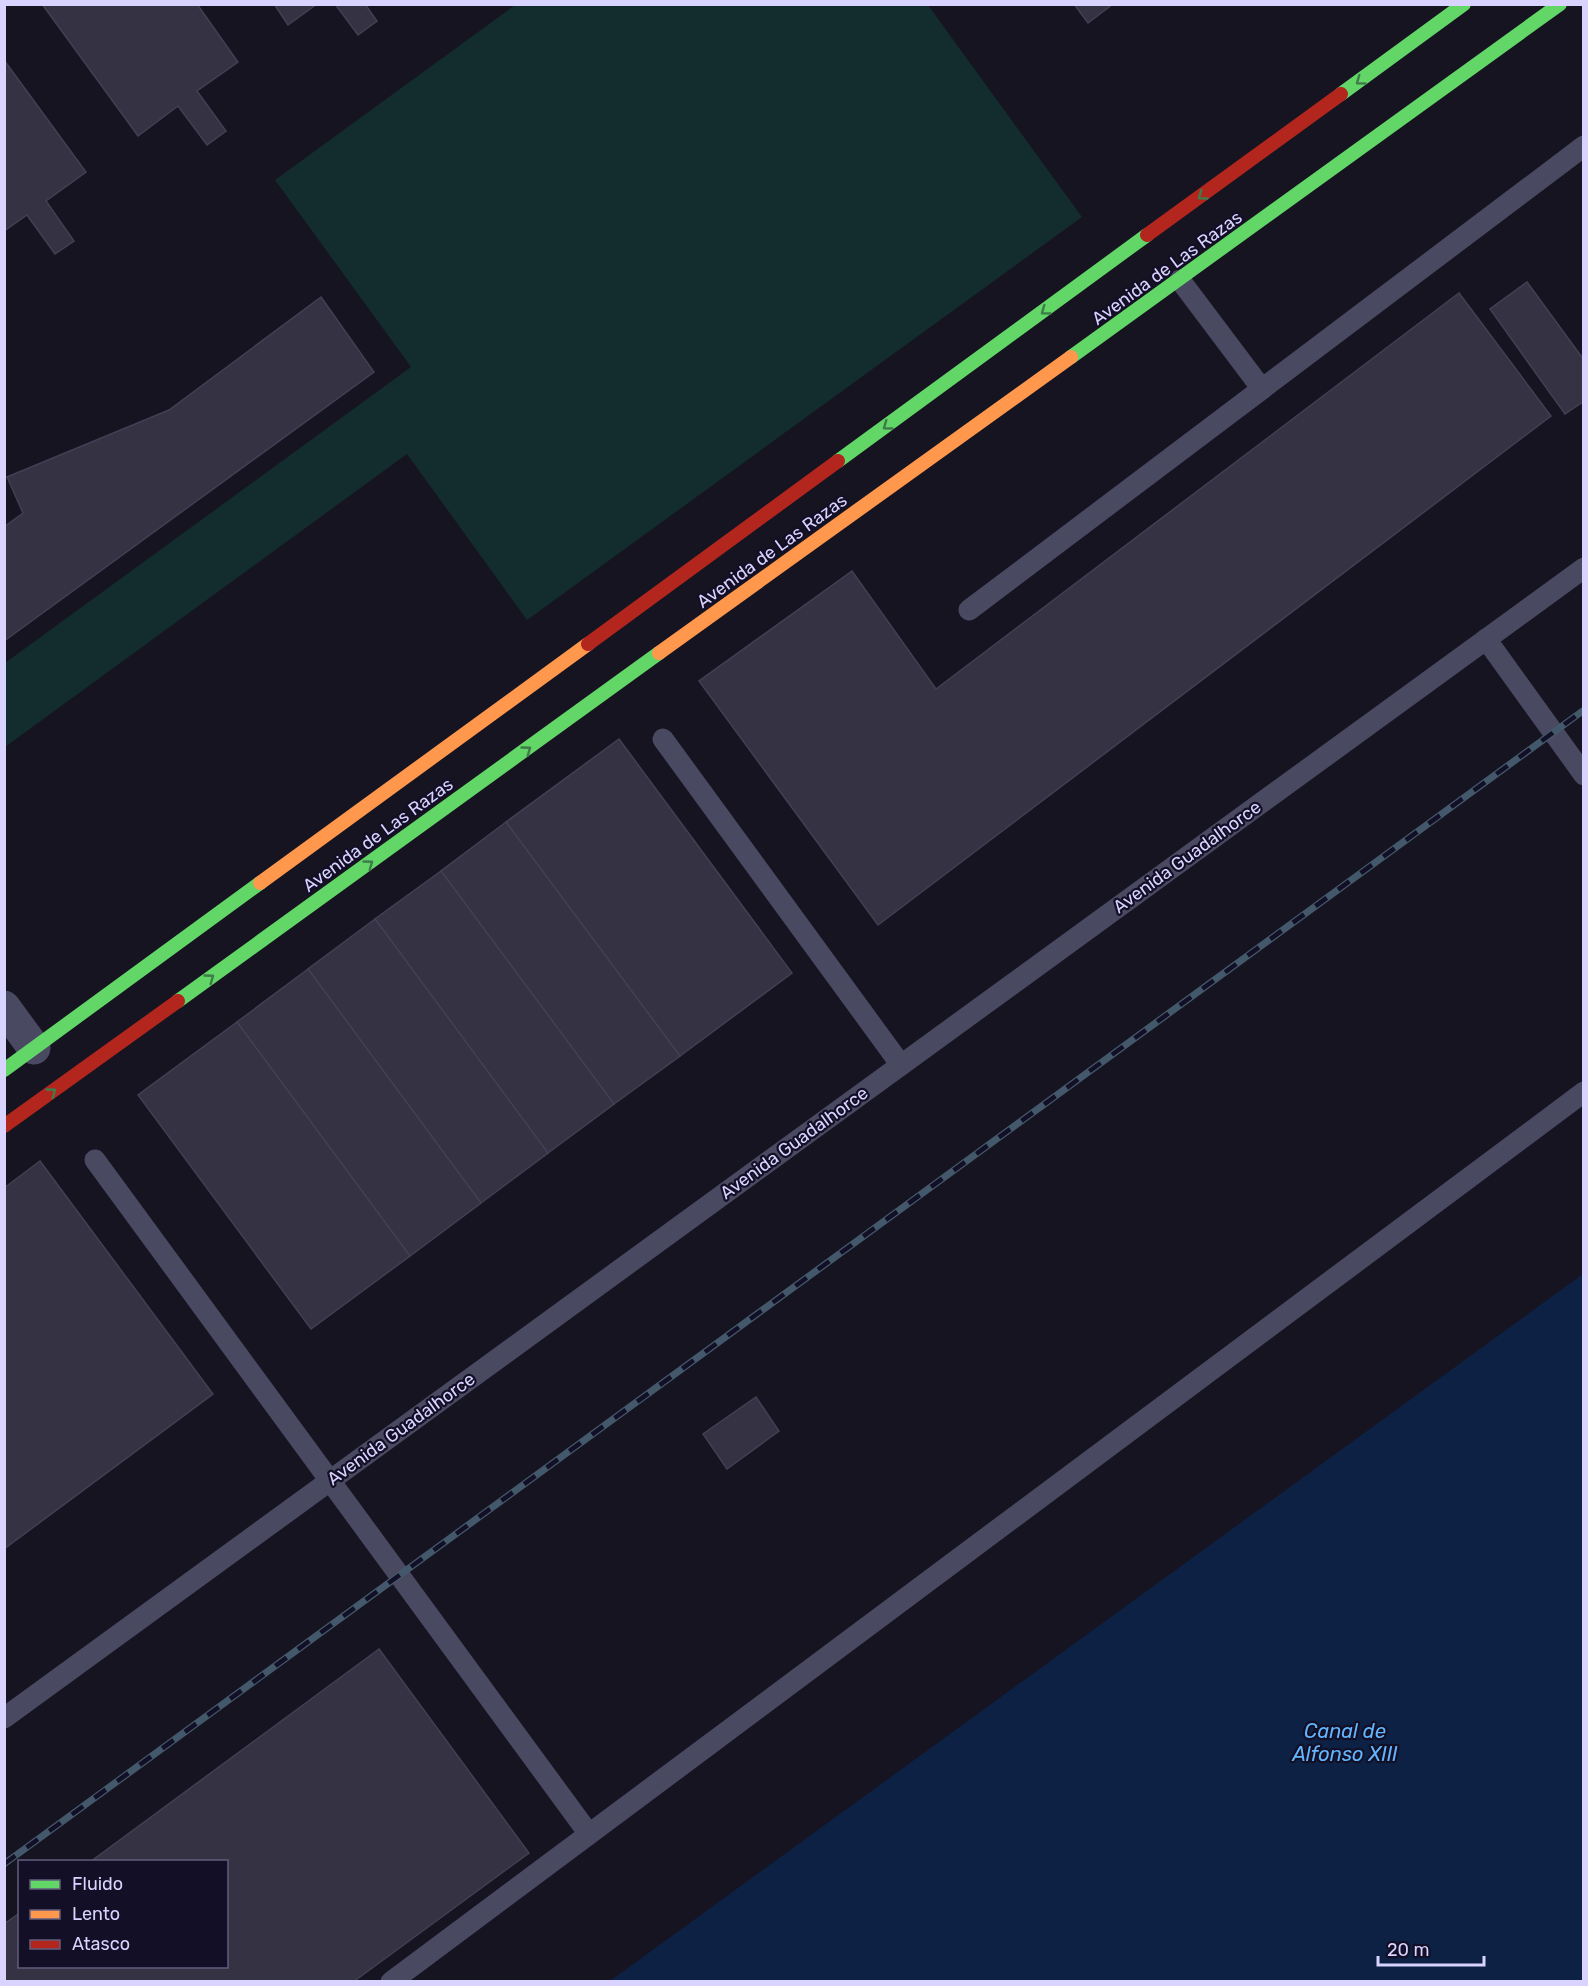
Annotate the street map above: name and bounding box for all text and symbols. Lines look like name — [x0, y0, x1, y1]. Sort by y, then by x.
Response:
one-way arrow — [1355, 74, 1366, 85]
one-way arrow — [1198, 189, 1209, 200]
street label: Avenida de Las Razas — [1088, 206, 1246, 330]
one-way arrow — [1040, 304, 1051, 315]
one-way arrow — [883, 419, 894, 430]
street label: Avenida de Las Razas — [693, 489, 851, 613]
one-way arrow — [520, 746, 531, 757]
street label: Avenida de Las Razas — [299, 773, 457, 897]
street label: Avenida Guadalhorce — [1109, 796, 1265, 918]
one-way arrow — [362, 860, 373, 871]
one-way arrow — [204, 974, 215, 985]
street label: Avenida Guadalhorce — [716, 1082, 872, 1204]
one-way arrow — [45, 1088, 56, 1099]
street label: Avenida Guadalhorce — [323, 1368, 479, 1490]
water label: Canal de Alfonso XIII — [1291, 1719, 1398, 1766]
legend — [18, 1860, 228, 1968]
text: Fluido — [72, 1873, 123, 1895]
text: Lento — [72, 1903, 120, 1925]
scale bar — [1378, 1929, 1484, 1967]
text: Atasco — [72, 1933, 130, 1955]
text: 20 m — [1387, 1939, 1429, 1961]

